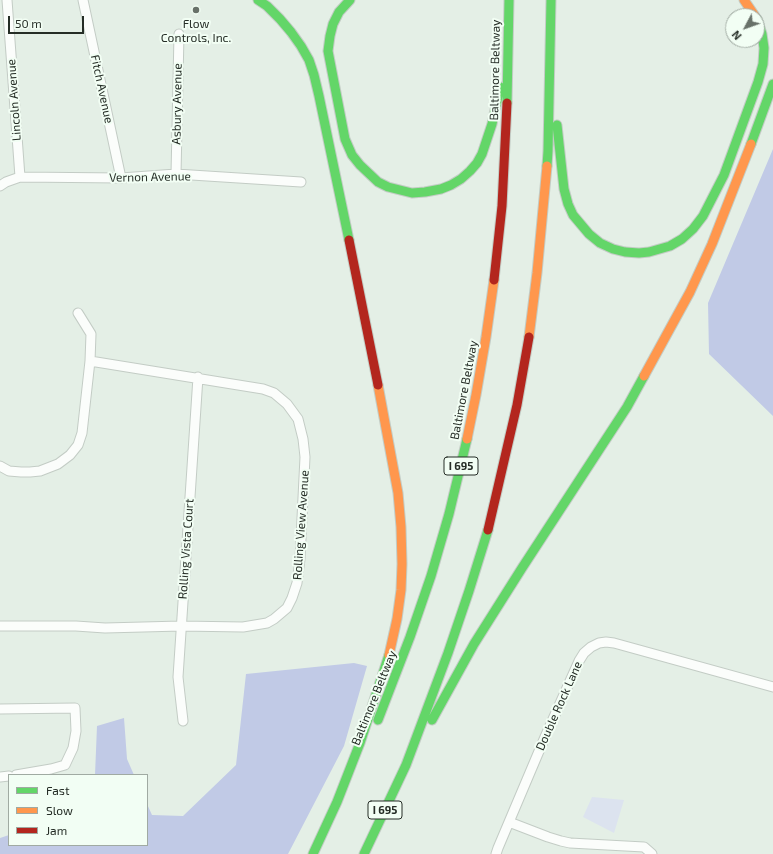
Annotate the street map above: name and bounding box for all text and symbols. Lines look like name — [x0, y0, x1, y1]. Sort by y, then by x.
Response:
marker: Flow Controls, Inc. — [191, 5, 201, 15]
scale bar — [10, 8, 86, 34]
north arrow — [725, 8, 765, 48]
text: 50 m — [15, 16, 42, 30]
place label: Flow Controls, Inc. — [161, 17, 231, 45]
street label: Baltimore Beltway — [487, 19, 503, 121]
text: N — [729, 28, 744, 43]
street label: Fitch Avenue — [88, 53, 116, 125]
street label: Lincoln Avenue — [4, 59, 24, 141]
street label: Asbury Avenue — [169, 63, 185, 145]
street label: Vernon Avenue — [109, 169, 191, 185]
street label: Baltimore Beltway — [447, 339, 481, 441]
road number: I 695 — [444, 457, 478, 475]
street label: Rolling View Avenue — [290, 470, 312, 580]
street label: Rolling Vista Court — [175, 498, 197, 600]
street label: Baltimore Beltway — [348, 649, 400, 747]
street label: Double Rock Lane — [533, 659, 585, 753]
legend — [8, 774, 148, 846]
text: Fast — [46, 783, 69, 797]
road number: I 695 — [368, 801, 402, 819]
text: Slow — [46, 803, 73, 817]
text: Jam — [46, 823, 67, 837]

